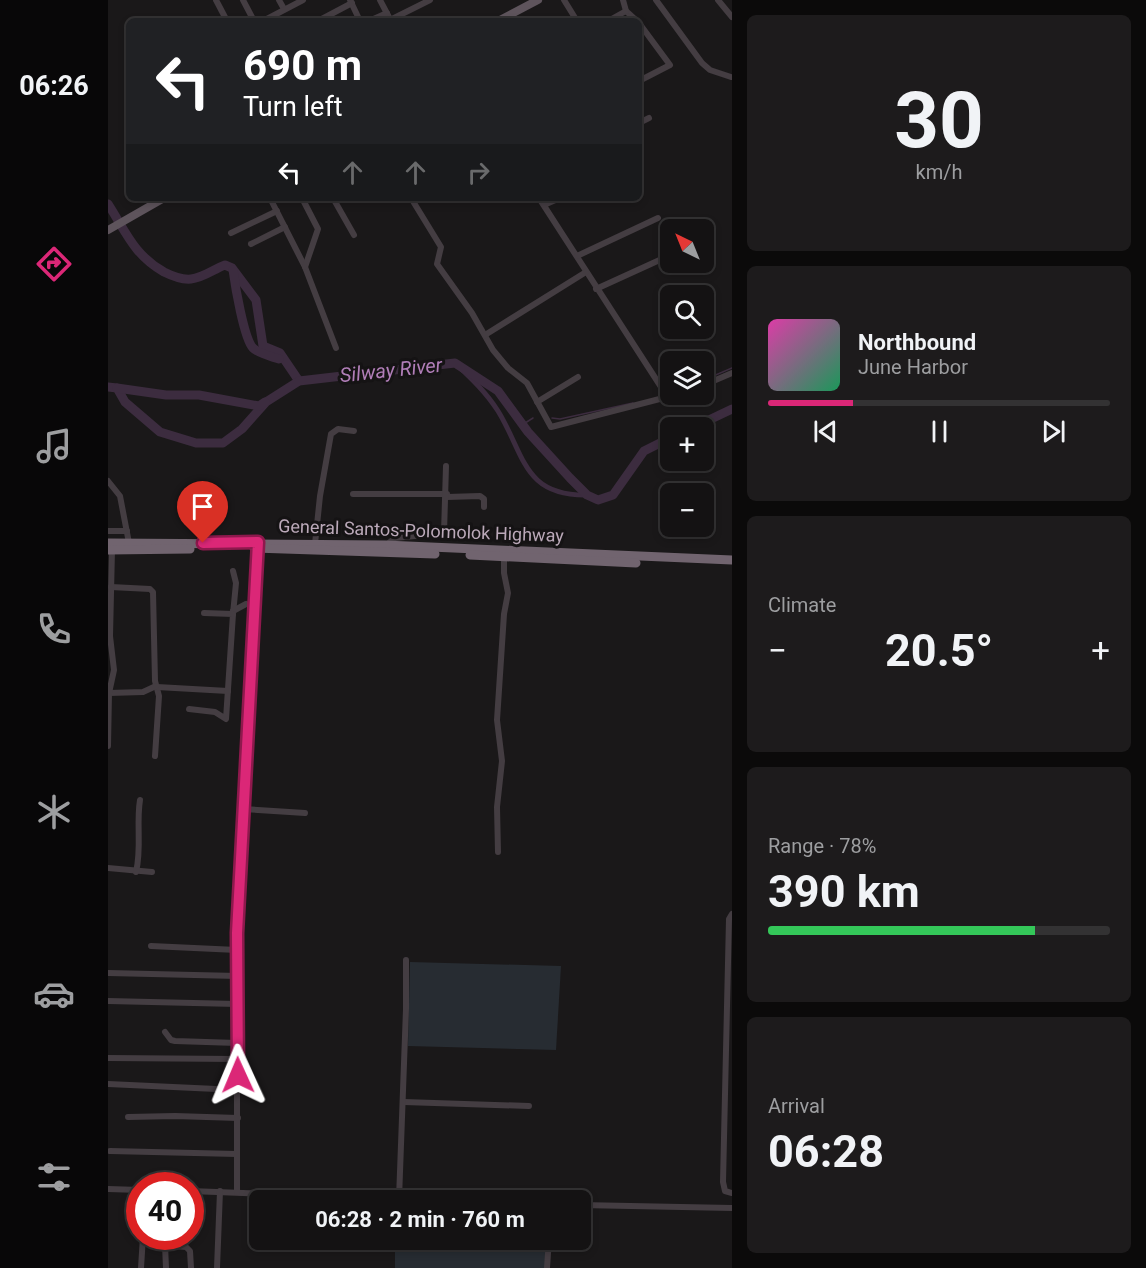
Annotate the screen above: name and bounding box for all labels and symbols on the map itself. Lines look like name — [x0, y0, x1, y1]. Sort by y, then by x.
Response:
north arrow — [660, 219, 714, 273]
water label: Silway River — [339, 353, 445, 387]
pin — [177, 481, 228, 543]
street label: General Santos-Polomolok Highway — [278, 515, 565, 546]
position arrow — [206, 1043, 270, 1107]
speed limit sign: 40 — [126, 1172, 204, 1250]

